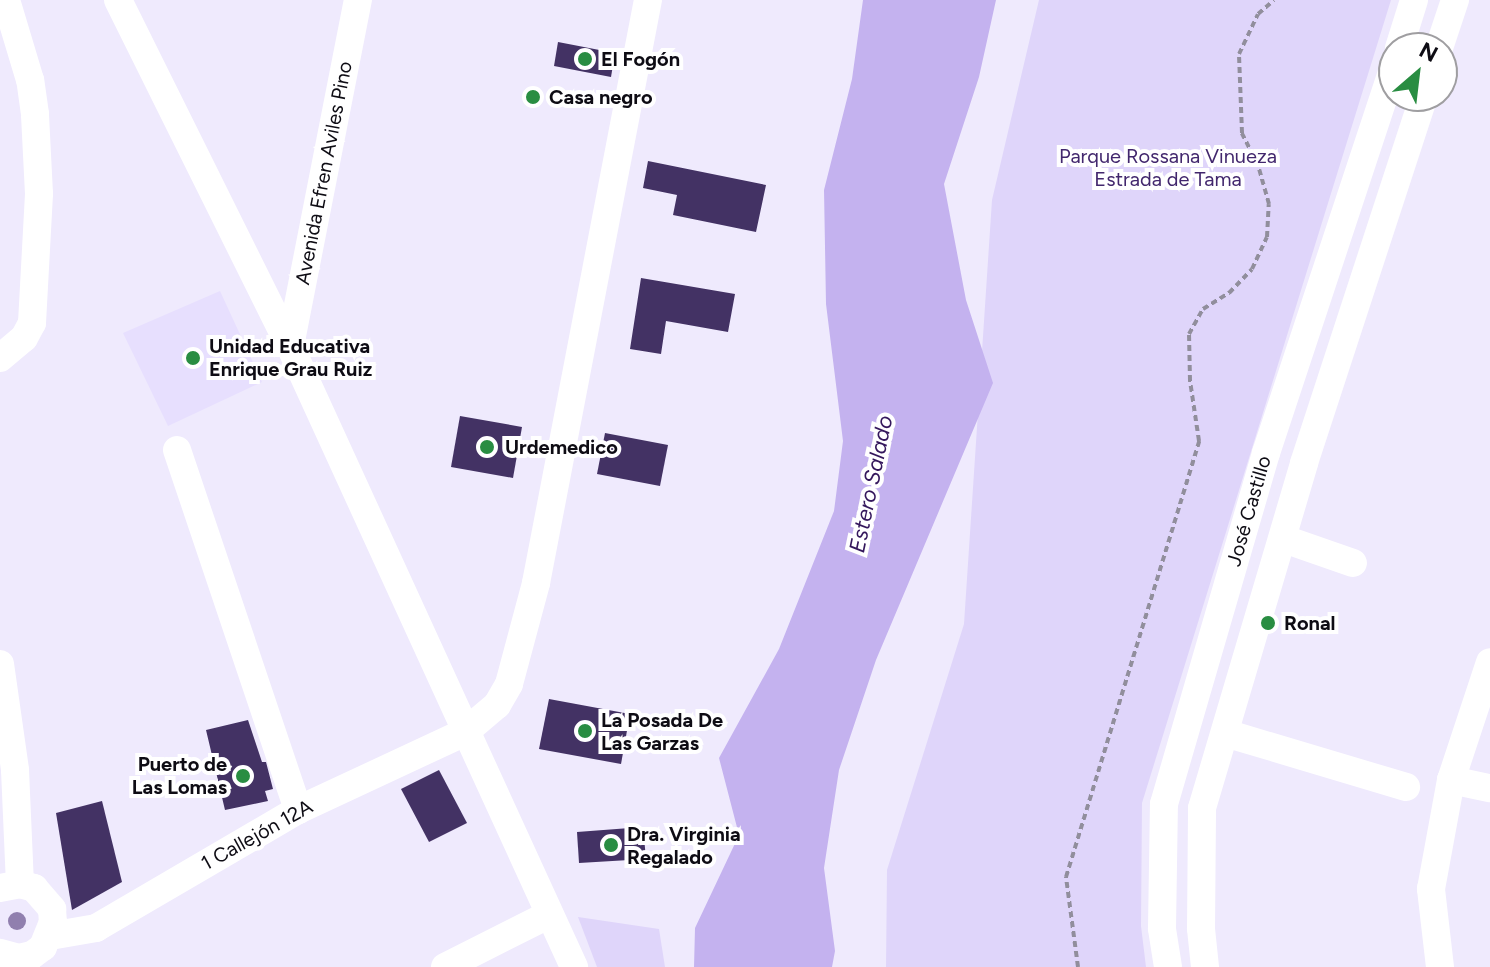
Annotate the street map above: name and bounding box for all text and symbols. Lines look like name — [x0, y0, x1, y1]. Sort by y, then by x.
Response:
north arrow — [1378, 32, 1458, 112]
text: N — [1415, 36, 1442, 68]
place label: El Fogón — [601, 47, 680, 71]
marker: El Fogón — [576, 50, 594, 68]
street label: Avenida Efren Aviles Pino — [291, 59, 357, 287]
place label: Casa negro — [549, 85, 653, 109]
marker: Casa negro — [524, 88, 542, 106]
park label: Parque Rossana Vinueza Estrada de Tama — [1059, 144, 1277, 191]
place label: Unidad Educativa Enrique Grau Ruiz — [209, 334, 372, 381]
marker: Unidad Educativa Enrique Grau Ruiz — [184, 349, 202, 367]
water label: Estero Salado — [844, 413, 898, 555]
place label: Urdemedico — [505, 435, 618, 459]
marker: Urdemedico — [476, 436, 498, 458]
street label: José Castillo — [1222, 453, 1276, 569]
place label: Ronal — [1284, 611, 1335, 635]
marker: Ronal — [1259, 614, 1277, 632]
place label: La Posada De Las Garzas — [601, 708, 723, 755]
marker: La Posada De Las Garzas — [576, 722, 594, 740]
place label: Puerto de Las Lomas — [132, 752, 227, 799]
marker: Puerto de Las Lomas — [234, 767, 252, 785]
street label: 1 Callejón 12A — [197, 795, 317, 875]
place label: Dra. Virginia Regalado — [627, 822, 741, 869]
marker: Dra. Virginia Regalado — [602, 836, 620, 854]

